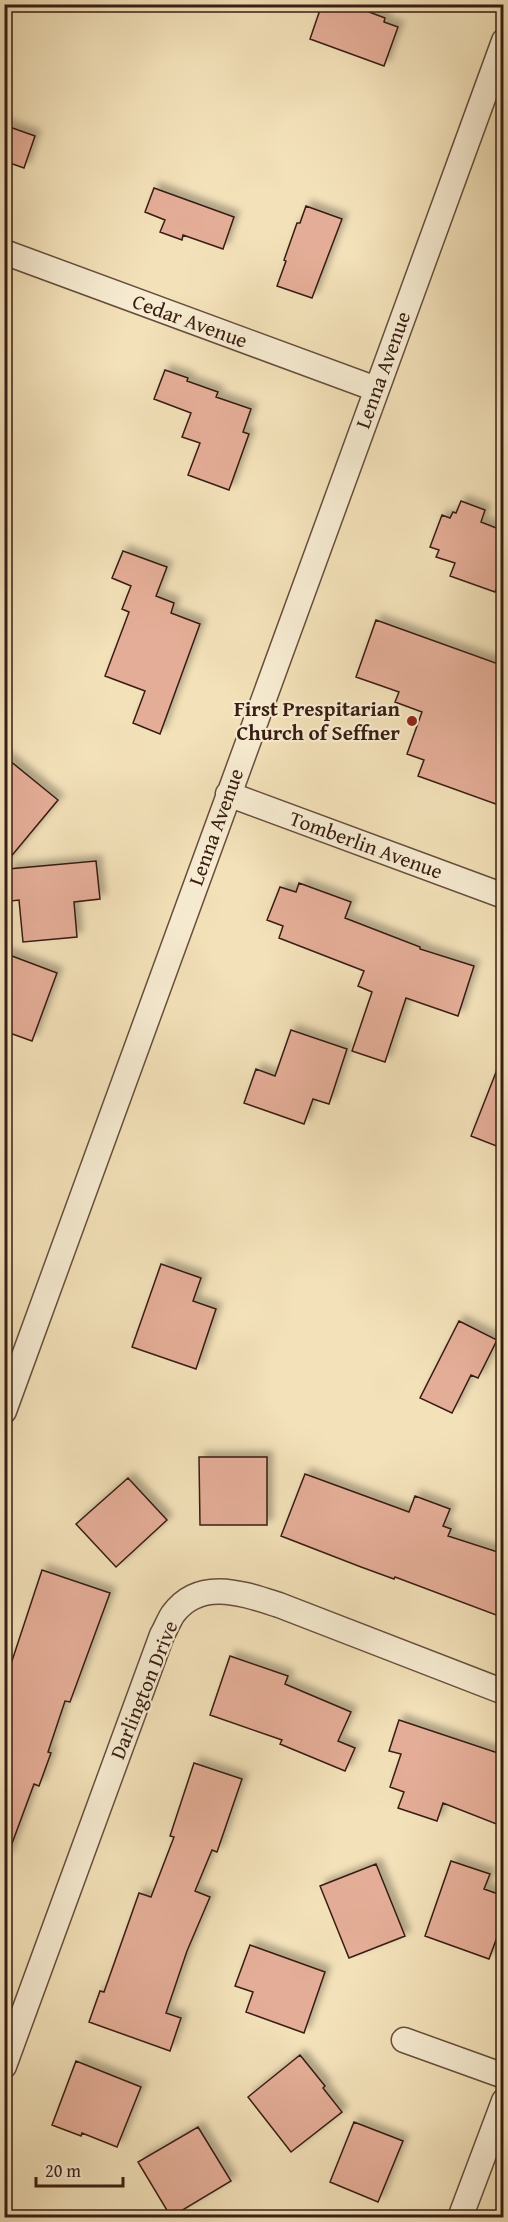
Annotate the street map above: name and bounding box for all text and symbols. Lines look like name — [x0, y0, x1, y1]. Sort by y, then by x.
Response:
street label: Cedar Avenue — [128, 285, 252, 356]
street label: Lenna Avenue — [347, 307, 418, 433]
place label: First Prespitarian Church of Seffner — [234, 693, 401, 748]
marker: First Prespitarian Church of Seffner — [405, 714, 419, 728]
street label: Lenna Avenue — [180, 764, 251, 890]
street label: Tomberlin Avenue — [285, 802, 447, 887]
street label: Darlington Drive — [102, 1616, 186, 1764]
scale bar — [36, 2150, 123, 2188]
text: 20 m — [45, 2157, 81, 2184]

